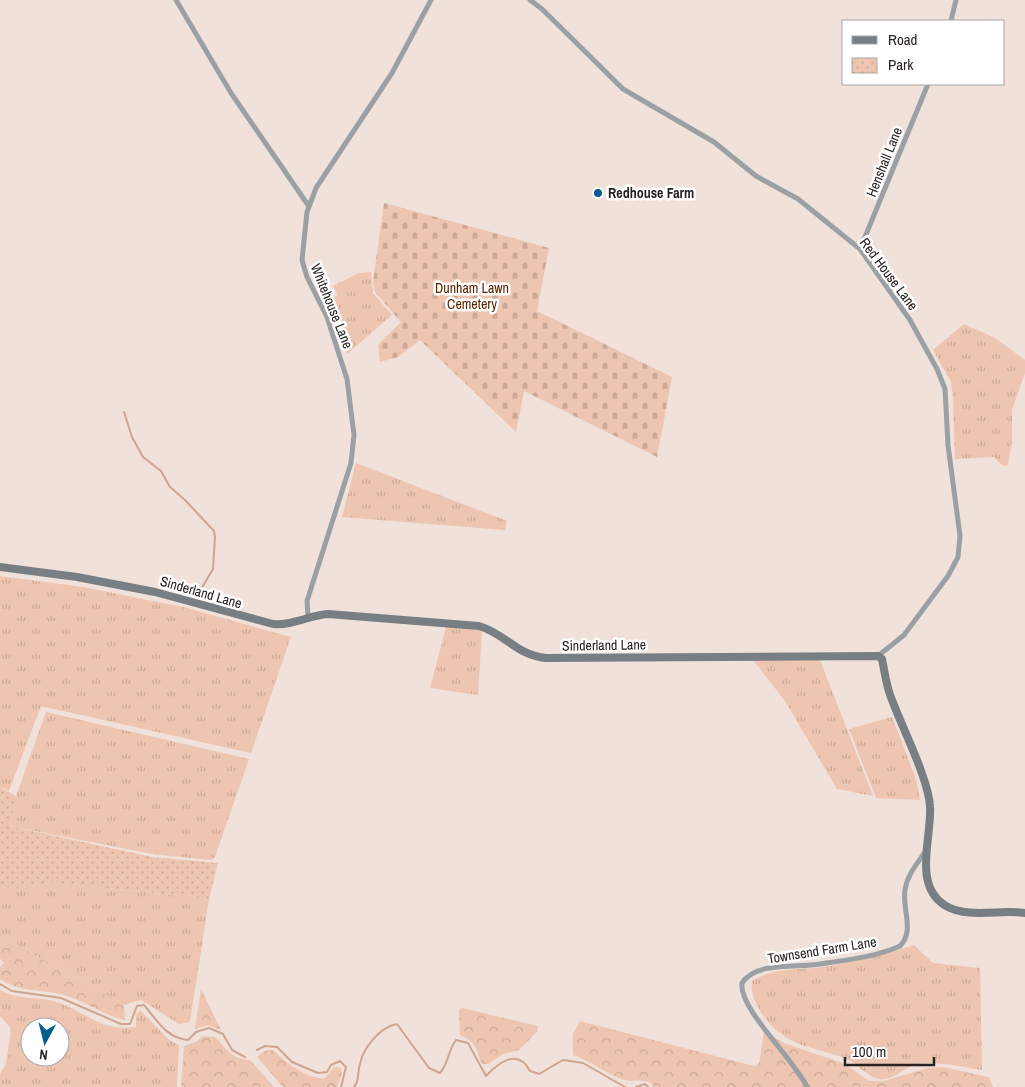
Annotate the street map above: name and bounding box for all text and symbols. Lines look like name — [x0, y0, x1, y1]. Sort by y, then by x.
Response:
legend — [842, 20, 1005, 85]
text: Road — [888, 29, 917, 50]
text: Park — [888, 54, 914, 75]
street label: Henshall Lane — [862, 125, 906, 199]
place label: Redhouse Farm — [608, 184, 694, 202]
marker: Redhouse Farm — [592, 187, 604, 199]
street label: Red House Lane — [856, 234, 922, 314]
street label: Whitehouse Lane — [307, 261, 357, 351]
park label: Dunham Lawn Cemetery — [435, 279, 509, 313]
street label: Sinderland Lane — [158, 572, 244, 612]
street label: Sinderland Lane — [562, 635, 646, 655]
street label: Townsend Farm Lane — [766, 933, 878, 967]
north arrow — [20, 1017, 70, 1067]
scale bar — [845, 1034, 934, 1066]
text: 100 m — [852, 1041, 886, 1062]
text: N — [38, 1045, 49, 1064]

